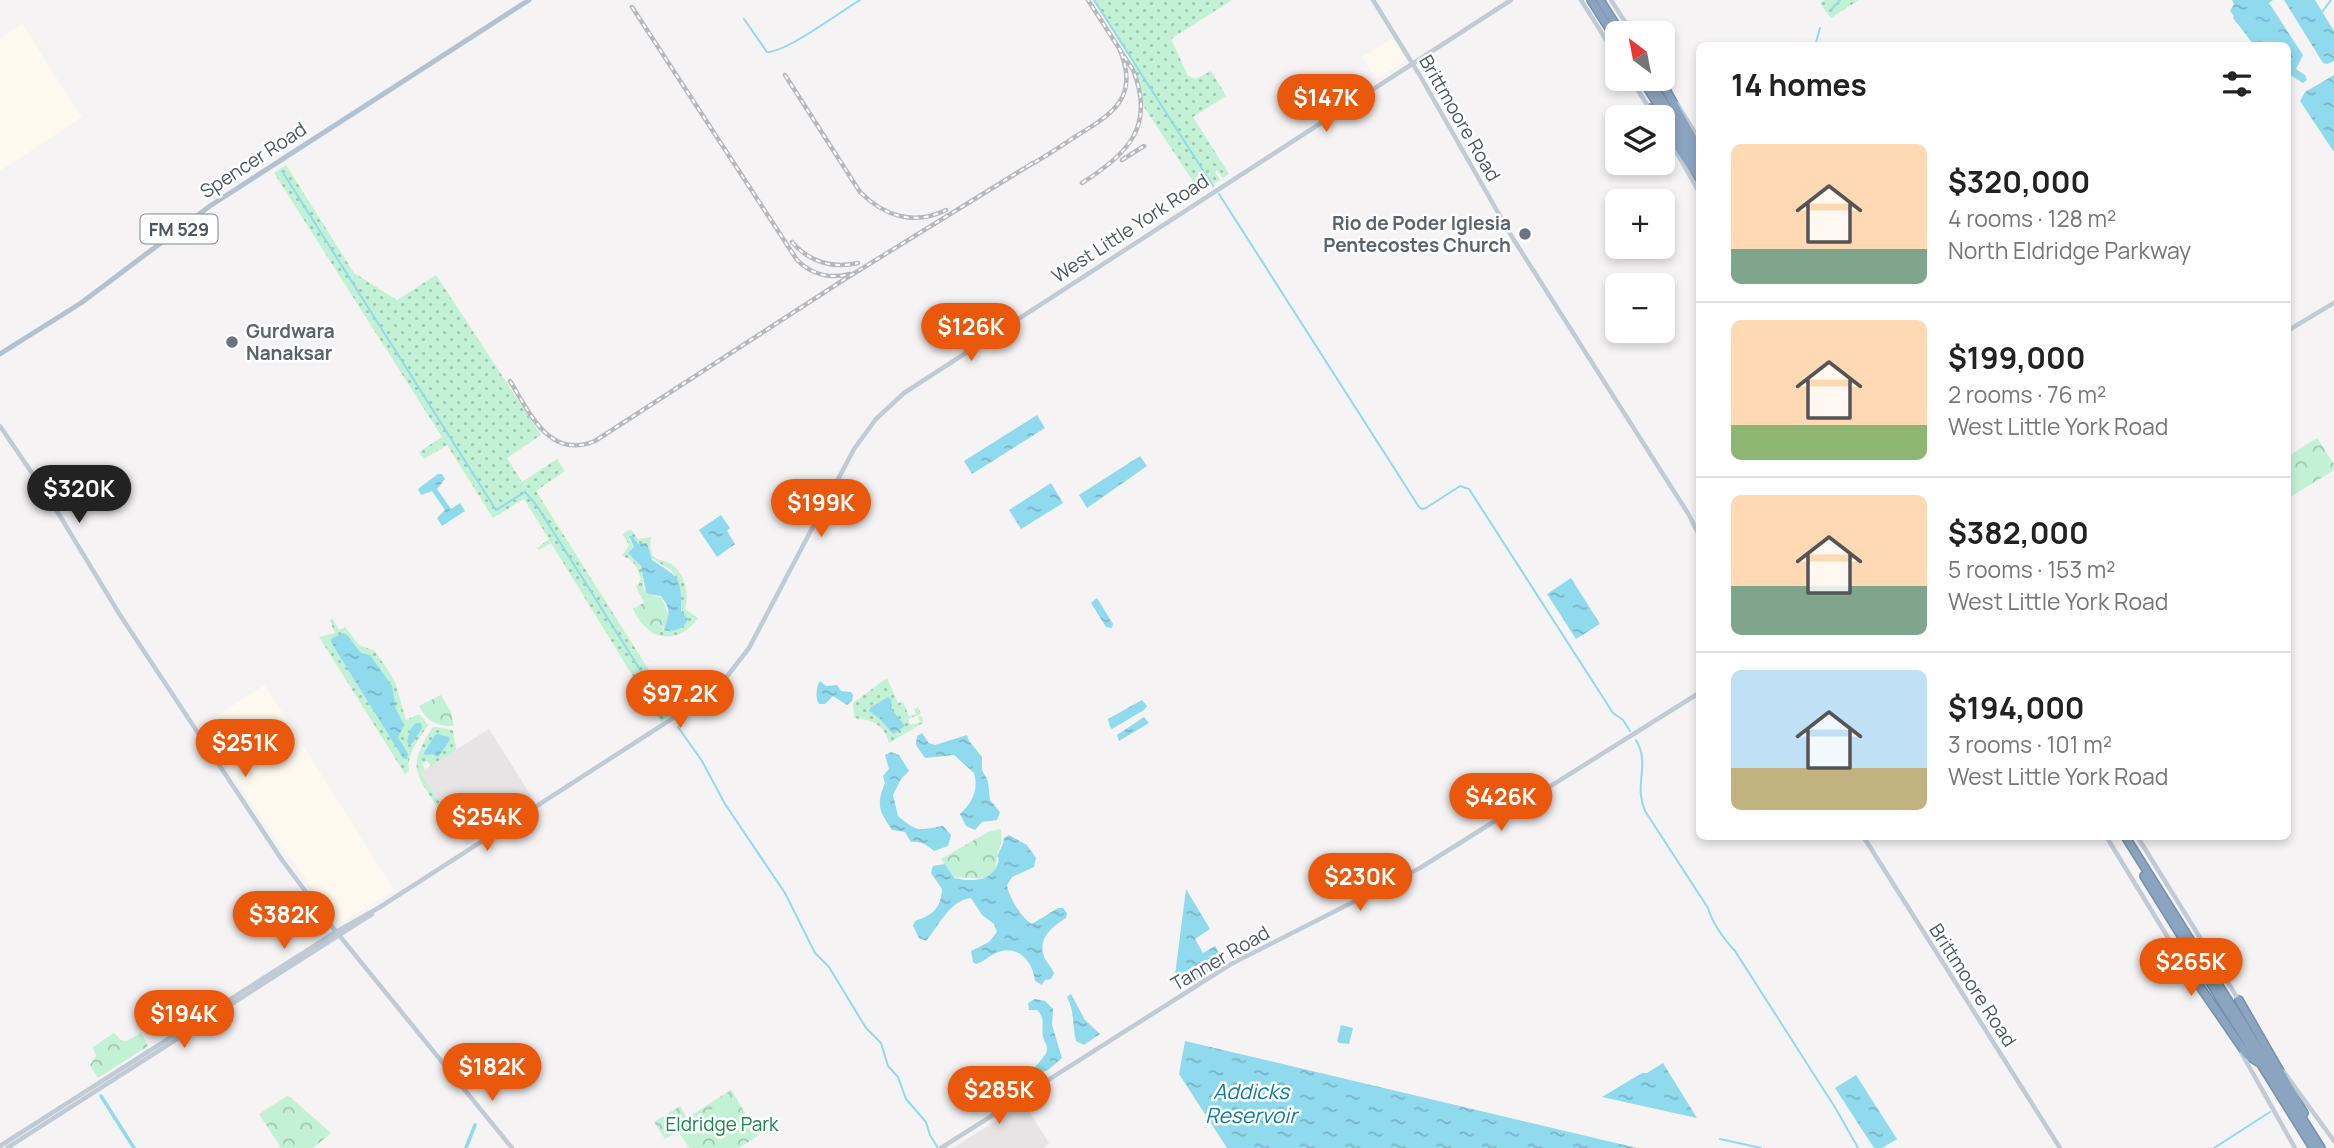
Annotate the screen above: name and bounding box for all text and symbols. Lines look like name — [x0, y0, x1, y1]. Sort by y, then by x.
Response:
north arrow — [1605, 21, 1675, 91]
map controls — [1605, 21, 1675, 343]
street label: Brittmoore Road — [1413, 50, 1507, 186]
text: 14 homes — [1731, 64, 1867, 105]
icon: filters — [2218, 65, 2256, 103]
pin: $147K — [1277, 74, 1375, 134]
text: $147K — [1293, 81, 1359, 113]
button: layers — [1605, 105, 1675, 175]
street label: Spencer Road — [195, 116, 311, 204]
text: $320,000 — [1948, 161, 2090, 202]
street label: West Little York Road — [1047, 168, 1213, 288]
icon: home — [1787, 172, 1871, 256]
button: + — [1605, 189, 1675, 259]
text: 4 rooms · 128 m² — [1948, 202, 2116, 234]
place label: Rio de Poder Iglesia Pentecostes Church — [1323, 210, 1511, 258]
road number: FM 529 — [140, 214, 218, 244]
marker: Rio de Poder Iglesia Pentecostes Church — [1517, 226, 1533, 242]
text: North Eldridge Parkway — [1948, 234, 2191, 266]
button: − — [1605, 273, 1675, 343]
pin: $126K — [922, 304, 1020, 363]
text: $126K — [937, 310, 1005, 342]
place label: Gurdwara Nanaksar — [246, 318, 335, 366]
marker: Gurdwara Nanaksar — [224, 334, 240, 350]
text: $199,000 — [1948, 337, 2085, 378]
icon: home — [1787, 348, 1871, 432]
text: 2 rooms · 76 m² — [1948, 378, 2106, 410]
text: West Little York Road — [1948, 410, 2168, 442]
pin: $320K — [30, 466, 128, 525]
text: $320K — [43, 472, 115, 504]
pin: $199K — [772, 480, 870, 539]
text: $199K — [787, 486, 855, 518]
text: $382,000 — [1948, 512, 2089, 553]
icon: home — [1787, 523, 1871, 607]
text: 5 rooms · 153 m² — [1948, 553, 2115, 585]
text: West Little York Road — [1948, 585, 2168, 617]
pin: $97.2K — [623, 670, 737, 730]
text: $97.2K — [642, 677, 718, 709]
text: $194,000 — [1948, 687, 2085, 728]
icon: home — [1787, 698, 1871, 782]
pin: $251K — [196, 720, 294, 779]
text: $251K — [212, 726, 278, 758]
text: 3 rooms · 101 m² — [1948, 728, 2112, 760]
text: West Little York Road — [1948, 760, 2168, 792]
pin: $426K — [1452, 774, 1550, 833]
text: $426K — [1465, 780, 1537, 812]
pin: $254K — [438, 794, 536, 853]
text: $254K — [452, 800, 522, 832]
pin: $230K — [1311, 853, 1409, 913]
text: $230K — [1324, 860, 1396, 892]
pin: $382K — [235, 892, 333, 951]
text: $382K — [249, 898, 319, 930]
street label: Brittmoore Road — [1923, 918, 2023, 1052]
street label: Tanner Road — [1166, 919, 1274, 997]
pin: $265K — [2142, 939, 2240, 998]
text: $265K — [2156, 945, 2226, 977]
pin: $194K — [135, 990, 233, 1050]
text: $194K — [150, 997, 218, 1029]
pin: $182K — [443, 1044, 541, 1103]
text: $182K — [458, 1050, 526, 1082]
pin: $285K — [950, 1066, 1048, 1126]
text: $285K — [964, 1073, 1034, 1105]
water label: Addicks Reservoir — [1205, 1077, 1299, 1129]
park label: Eldridge Park — [665, 1111, 779, 1137]

